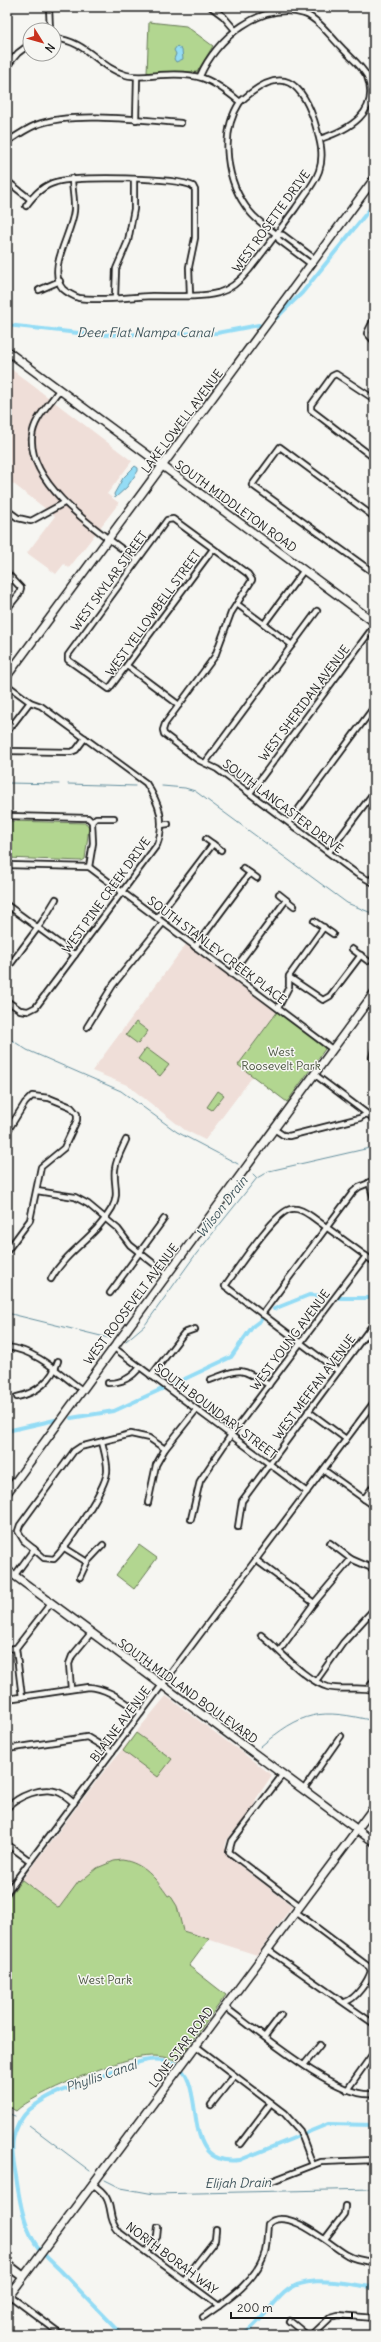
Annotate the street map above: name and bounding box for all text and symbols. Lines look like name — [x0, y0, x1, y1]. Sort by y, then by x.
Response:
north arrow — [22, 22, 62, 62]
text: N — [42, 41, 58, 55]
street label: WEST ROSETTE DRIVE — [229, 167, 313, 275]
water label: Deer Flat Nampa Canal — [77, 324, 215, 341]
street label: LAKE LOWELL AVENUE — [138, 366, 226, 476]
street label: SOUTH MIDDLETON ROAD — [172, 457, 300, 555]
street label: WEST SKYLAR STREET — [68, 528, 150, 634]
street label: WEST YELLOWBELL STREET — [102, 547, 204, 679]
street label: WEST SHERIDAN AVENUE — [255, 642, 353, 764]
street label: SOUTH LANCASTER DRIVE — [220, 756, 346, 856]
street label: WEST PINE CREEK DRIVE — [59, 834, 153, 956]
street label: SOUTH STANLEY CREEK PLACE — [145, 893, 289, 1007]
park label: West Roosevelt Park — [241, 1044, 321, 1073]
water label: Wilson Drain — [193, 1172, 252, 1241]
street label: WEST ROOSEVELT AVENUE — [80, 1240, 182, 1368]
street label: WEST YOUNG AVENUE — [247, 1286, 333, 1394]
street label: WEST MEFFAN AVENUE — [270, 1331, 358, 1443]
street label: SOUTH BOUNDARY STREET — [152, 1360, 280, 1462]
street label: SOUTH MIDLAND BOULEVARD — [115, 1635, 261, 1747]
street label: BLAINE AVENUE — [87, 1683, 153, 1765]
park label: West Park — [78, 1972, 132, 1987]
street label: LONE STAR ROAD — [146, 2004, 216, 2090]
water label: Phyllis Canal — [63, 2055, 141, 2096]
water label: Elijah Drain — [205, 2174, 272, 2192]
street label: NORTH BORAH WAY — [123, 2219, 221, 2298]
scale bar — [231, 2294, 352, 2320]
text: 200 m — [237, 2300, 273, 2315]

